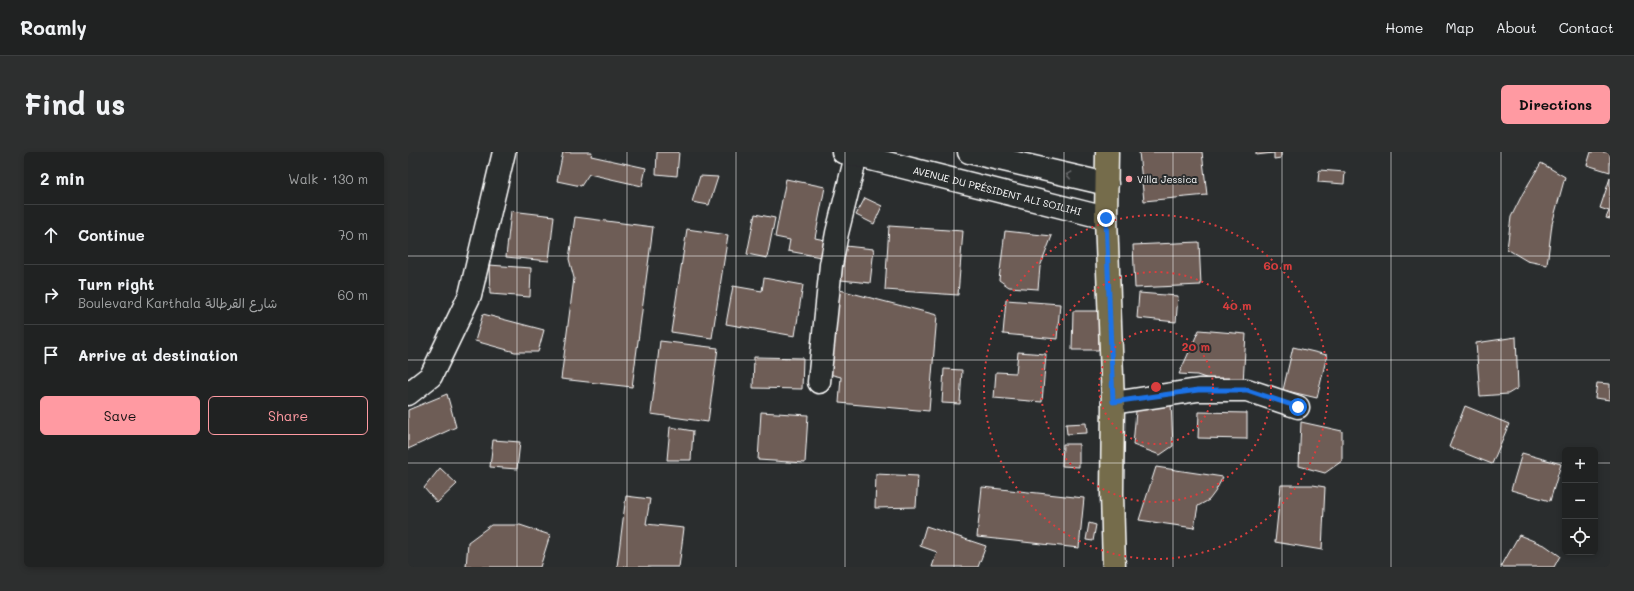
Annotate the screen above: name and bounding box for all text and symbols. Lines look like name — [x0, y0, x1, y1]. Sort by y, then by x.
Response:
text: Roamly — [20, 15, 87, 40]
text: Home — [1385, 18, 1423, 37]
text: Map — [1445, 18, 1474, 37]
text: About — [1496, 18, 1537, 37]
text: Contact — [1559, 18, 1614, 37]
button: Directions — [1501, 85, 1610, 124]
text: Find us — [24, 86, 125, 122]
street label: AVENUE DU PRÉSIDENT ALI SOILIHI — [911, 163, 1084, 219]
text: 2 min — [40, 167, 85, 189]
text: Walk · 130 m — [288, 170, 368, 187]
one-way arrow — [1066, 172, 1072, 180]
place label: Villa Jessica — [1137, 172, 1198, 186]
marker: Villa Jessica — [1124, 174, 1134, 184]
route end — [1097, 209, 1115, 227]
icon: ahead — [40, 224, 62, 246]
text: Continue — [78, 225, 145, 245]
text: 70 m — [338, 226, 368, 243]
text: 60 m — [1264, 257, 1292, 273]
text: Turn right — [78, 274, 155, 294]
icon: right — [40, 284, 62, 306]
text: 60 m — [338, 286, 368, 303]
text: Boulevard Karthala شارع القرطالة — [78, 294, 277, 311]
text: 40 m — [1222, 297, 1252, 313]
text: 20 m — [1182, 338, 1210, 354]
icon: arrive — [40, 344, 62, 366]
text: Arrive at destination — [78, 345, 238, 365]
centre of rings — [1149, 380, 1163, 394]
button: Save — [40, 396, 200, 435]
button: Share — [208, 396, 368, 435]
route start — [1289, 398, 1307, 416]
map controls — [1562, 447, 1598, 555]
button: + — [1562, 447, 1598, 483]
button: − — [1562, 483, 1598, 519]
button: locate — [1562, 519, 1598, 555]

